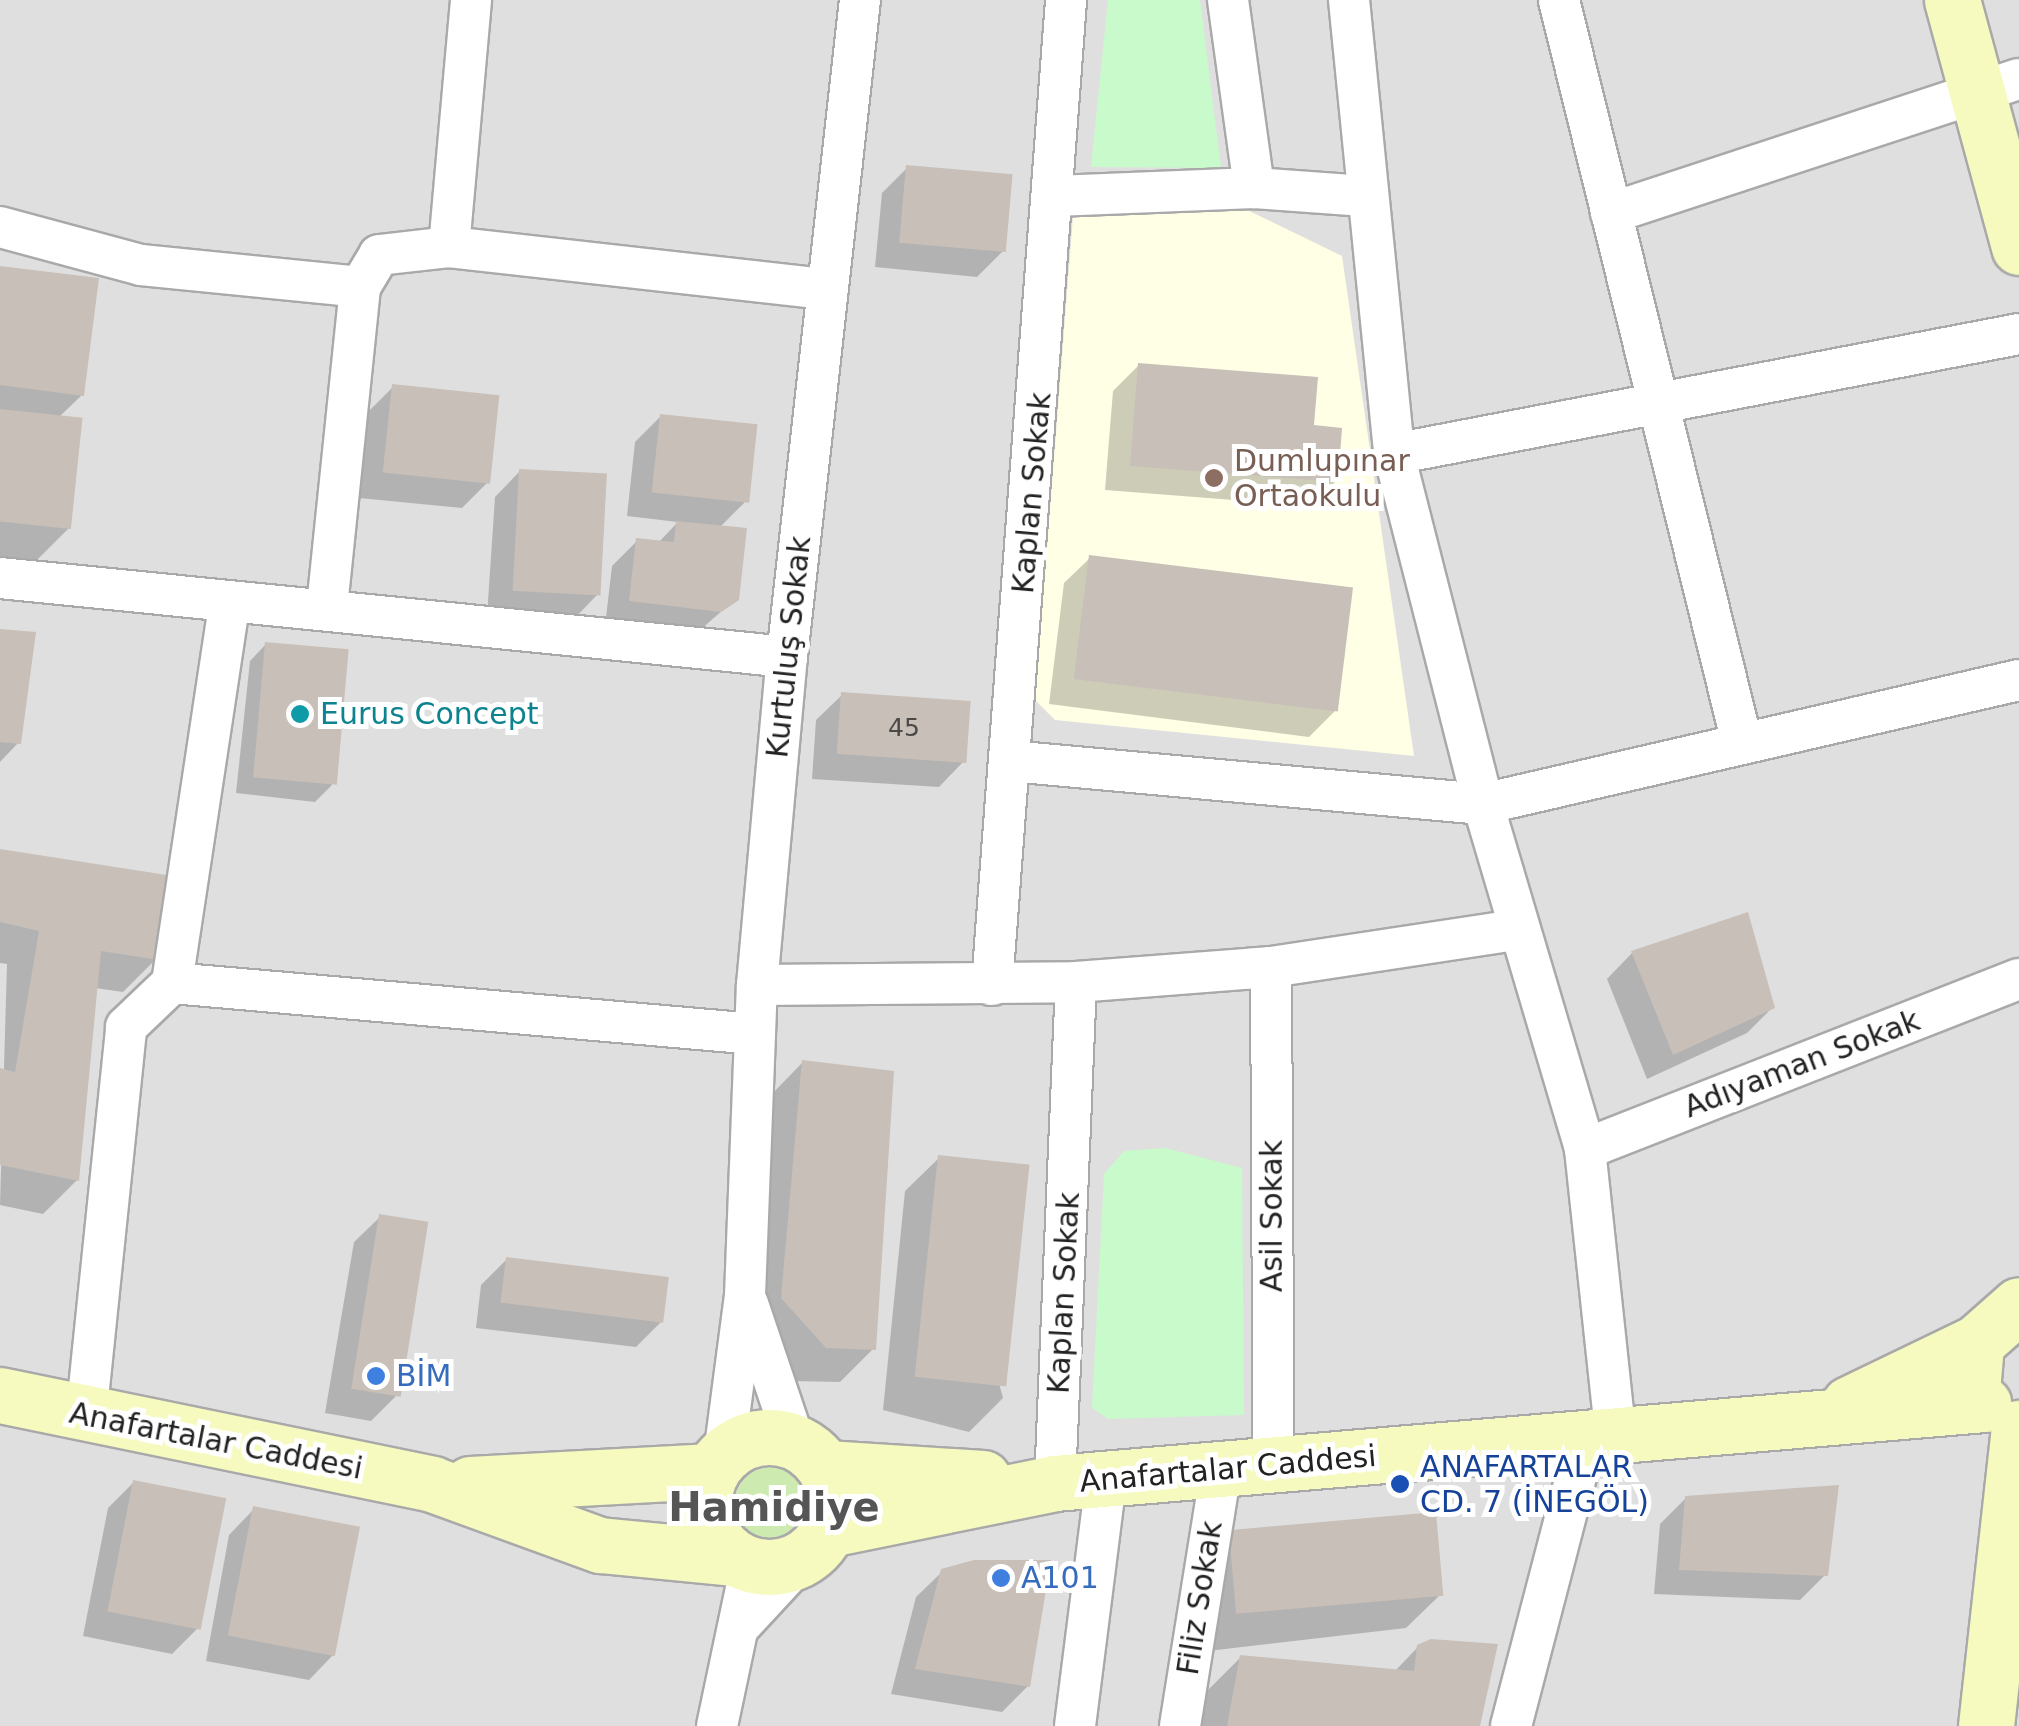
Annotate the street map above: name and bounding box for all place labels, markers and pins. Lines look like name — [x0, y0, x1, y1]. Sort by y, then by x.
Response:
place label: Dumlupınar Ortaokulu — [1234, 443, 1410, 514]
marker: Dumlupınar Ortaokulu — [1203, 467, 1225, 489]
place label: Eurus Concept — [320, 696, 539, 732]
marker: Eurus Concept — [289, 703, 311, 725]
place label: BİM — [396, 1358, 451, 1394]
marker: BİM — [365, 1365, 387, 1387]
place label: ANAFARTALAR CD. 7 (İNEGÖL) — [1420, 1449, 1649, 1520]
marker: ANAFARTALAR CD. 7 (İNEGÖL) — [1389, 1473, 1411, 1495]
place label: A101 — [1021, 1560, 1099, 1596]
marker: A101 — [990, 1567, 1012, 1589]

